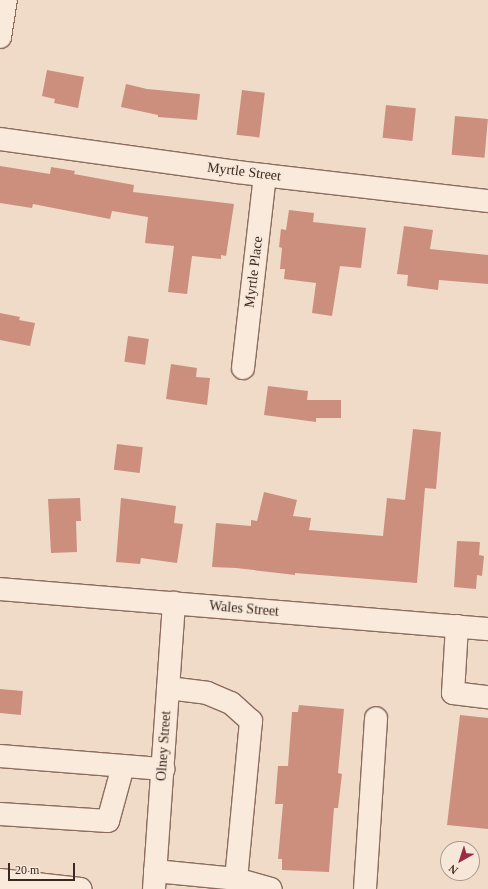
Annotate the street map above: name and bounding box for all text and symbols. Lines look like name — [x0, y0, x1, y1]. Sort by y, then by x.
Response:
street label: Myrtle Street — [206, 159, 282, 185]
street label: Myrtle Place — [241, 235, 267, 309]
street label: Wales Street — [208, 598, 280, 620]
street label: Olney Street — [153, 710, 175, 782]
north arrow — [440, 841, 480, 881]
scale bar — [10, 855, 77, 881]
text: N — [446, 862, 460, 877]
text: 20 m — [15, 863, 39, 877]

